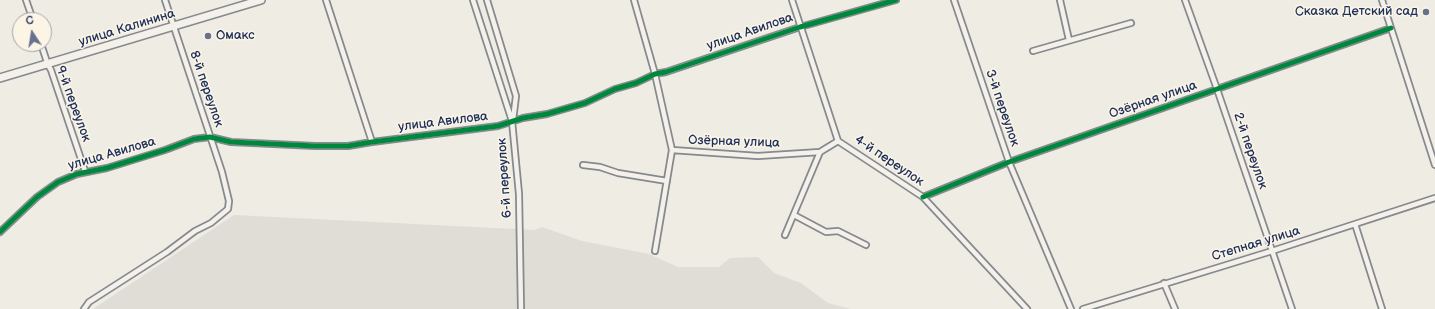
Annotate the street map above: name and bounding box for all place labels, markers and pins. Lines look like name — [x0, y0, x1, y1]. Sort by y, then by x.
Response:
place label: Сказка Детский сад — [1295, 4, 1418, 20]
marker: Сказка Детский сад — [1421, 7, 1431, 17]
place label: Омакс — [216, 28, 255, 44]
marker: Омакс — [203, 31, 213, 41]

